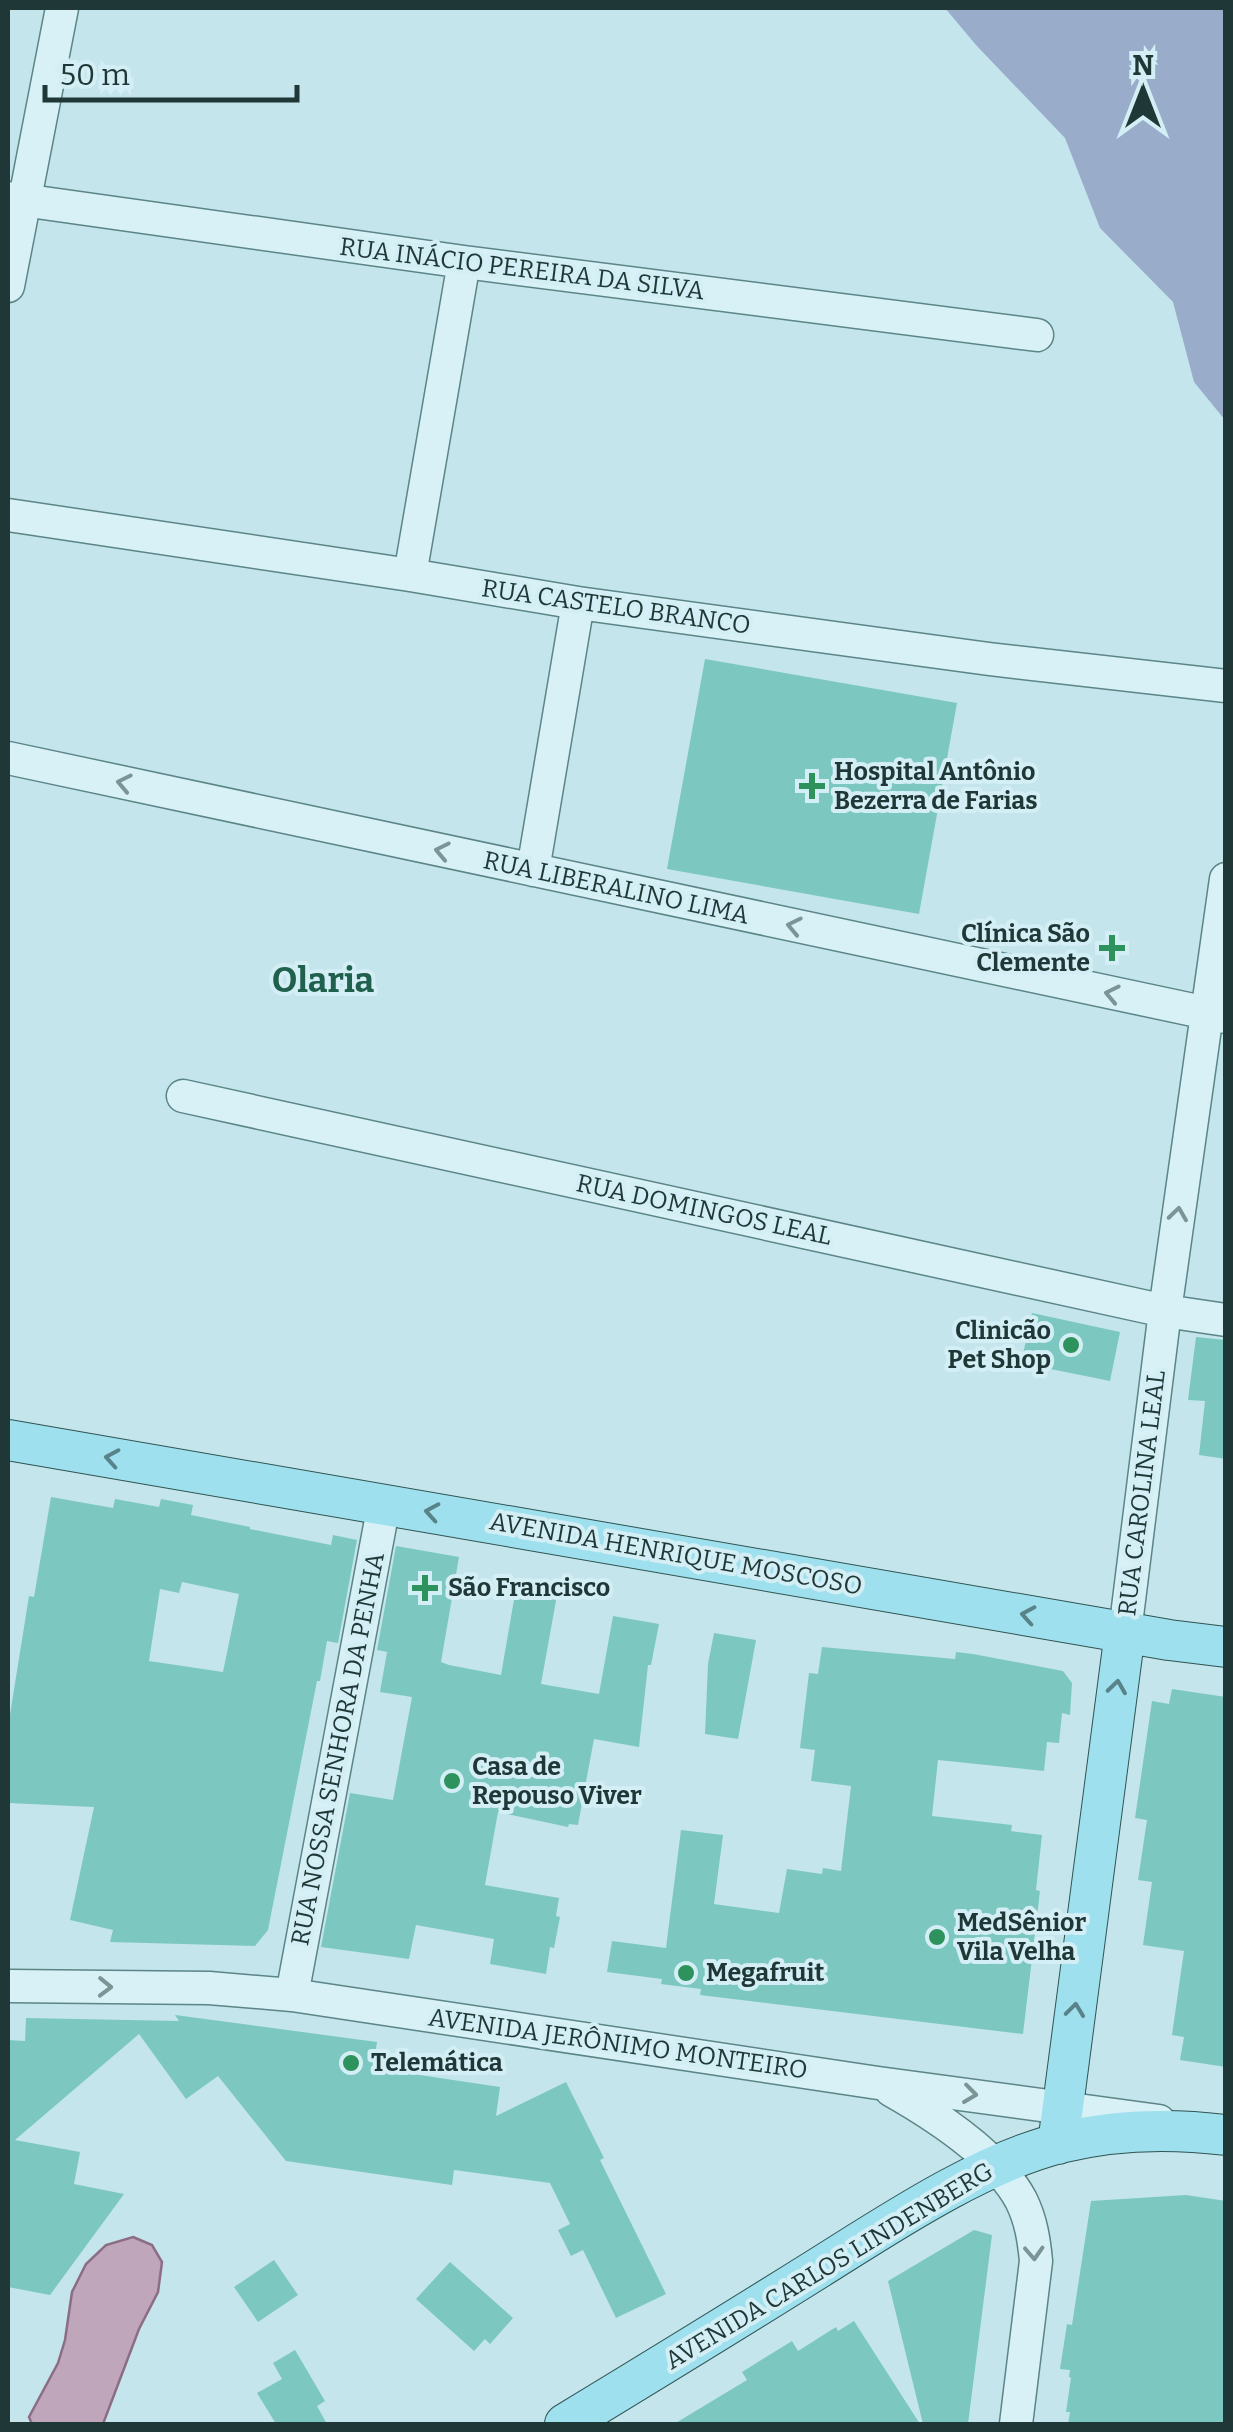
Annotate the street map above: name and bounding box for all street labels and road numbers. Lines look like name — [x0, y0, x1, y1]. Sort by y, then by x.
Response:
street label: RUA INÁCIO PEREIRA DA SILVA — [338, 231, 706, 306]
street label: RUA CASTELO BRANCO — [480, 573, 752, 641]
street label: RUA LIBERALINO LIMA — [480, 845, 752, 931]
street label: RUA DOMINGOS LEAL — [574, 1168, 835, 1252]
street label: RUA CAROLINA LEAL — [1112, 1368, 1172, 1618]
street label: AVENIDA HENRIQUE MOSCOSO — [487, 1506, 865, 1602]
street label: RUA NOSSA SENHORA DA PENHA — [285, 1550, 391, 1948]
street label: AVENIDA JERÔNIMO MONTEIRO — [427, 2002, 810, 2085]
street label: AVENIDA CARLOS LINDENBERG — [660, 2156, 998, 2376]

